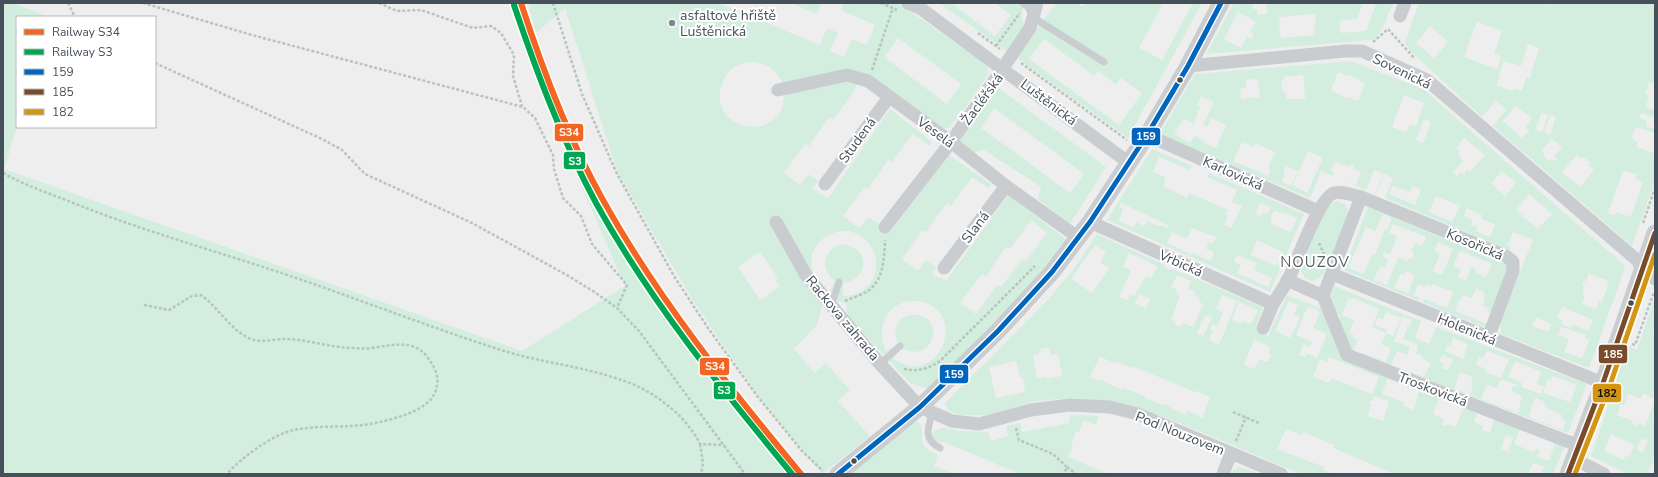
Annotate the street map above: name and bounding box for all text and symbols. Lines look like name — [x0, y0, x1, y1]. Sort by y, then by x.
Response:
place label: asfaltové hřiště Luštěnická — [680, 6, 776, 41]
legend — [16, 16, 156, 128]
marker: asfaltové hřiště Luštěnická — [667, 18, 677, 28]
text: Railway S34 — [52, 24, 120, 40]
text: Railway S3 — [52, 44, 113, 60]
street label: Sovenická — [1369, 49, 1434, 94]
text: 159 — [52, 64, 74, 80]
street label: Žacléřská — [957, 70, 1008, 129]
street label: Luštěnická — [1017, 75, 1081, 130]
unlabelled marker — [1175, 75, 1185, 85]
text: 185 — [52, 84, 74, 100]
text: 182 — [52, 104, 74, 120]
street label: Veselá — [912, 112, 958, 152]
street label: Studená — [834, 114, 880, 167]
line badge: S34 — [554, 123, 584, 142]
text: S34 — [559, 125, 579, 140]
line badge: 159 — [1131, 127, 1161, 146]
text: 159 — [1136, 129, 1156, 144]
line badge: S3 — [563, 151, 586, 170]
street label: Karlovická — [1200, 152, 1266, 195]
text: S3 — [568, 154, 582, 169]
street label: Slaná — [957, 207, 994, 247]
street label: Kosořická — [1443, 224, 1506, 265]
street label: Vrbická — [1155, 245, 1206, 282]
district label: NOUZOV — [1280, 252, 1350, 272]
street label: Rackova zahrada — [801, 272, 884, 365]
unlabelled marker — [1626, 298, 1636, 308]
street label: Holenická — [1435, 309, 1499, 350]
line badge: 185 — [1598, 344, 1628, 364]
text: 185 — [1603, 347, 1623, 362]
line badge: S34 — [699, 357, 730, 376]
text: S34 — [705, 359, 725, 374]
line badge: 159 — [939, 364, 969, 384]
text: 159 — [944, 367, 964, 382]
street label: Troskovická — [1396, 368, 1470, 411]
line badge: S3 — [713, 381, 736, 400]
text: S3 — [717, 383, 731, 398]
line badge: 182 — [1592, 383, 1622, 403]
text: 182 — [1597, 386, 1617, 401]
street label: Pod Nouzovem — [1132, 407, 1227, 460]
unlabelled marker — [849, 456, 859, 466]

